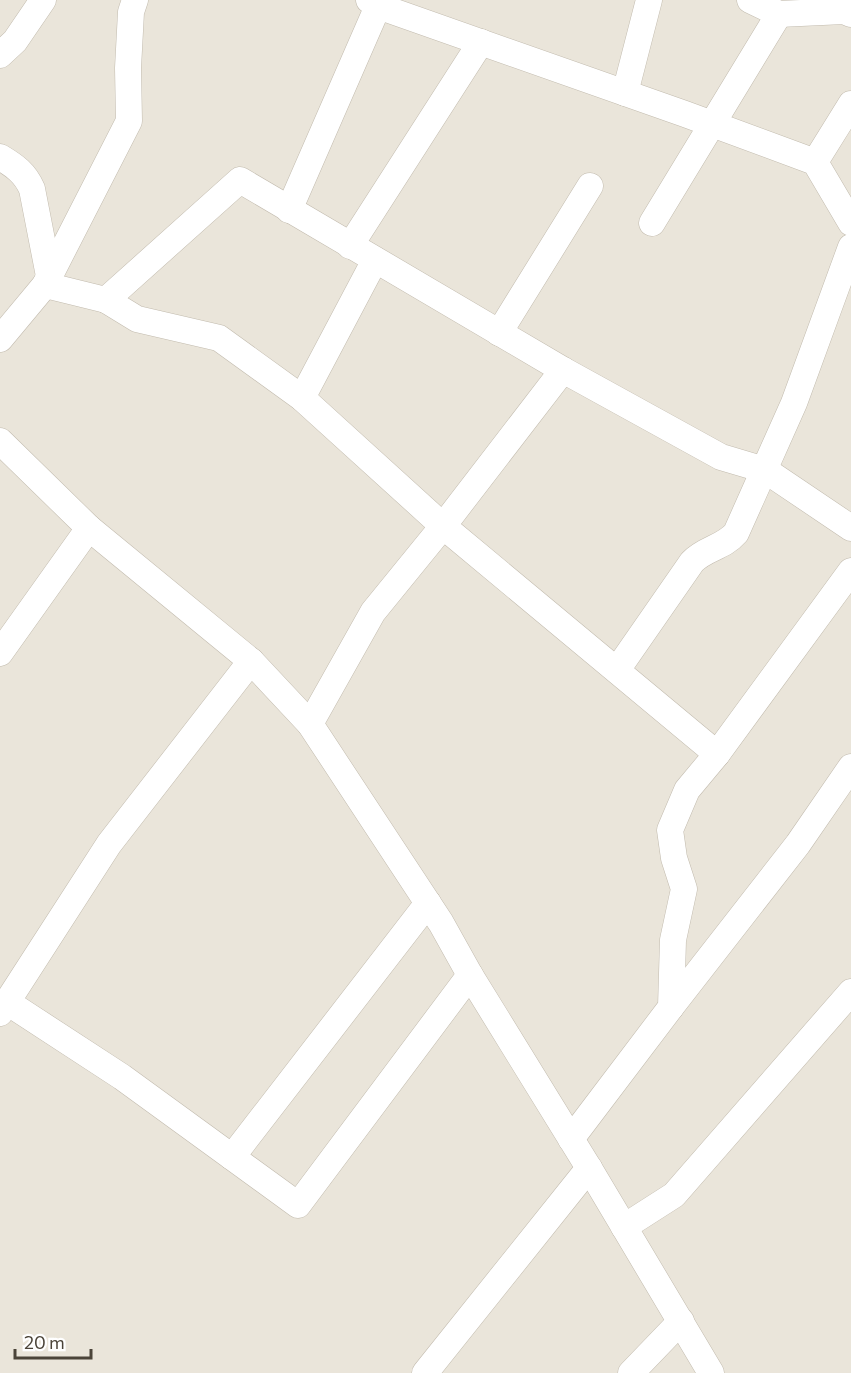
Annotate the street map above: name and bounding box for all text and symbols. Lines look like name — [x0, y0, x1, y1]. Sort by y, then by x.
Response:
scale bar — [15, 1322, 92, 1360]
text: 20 m — [24, 1331, 65, 1353]

